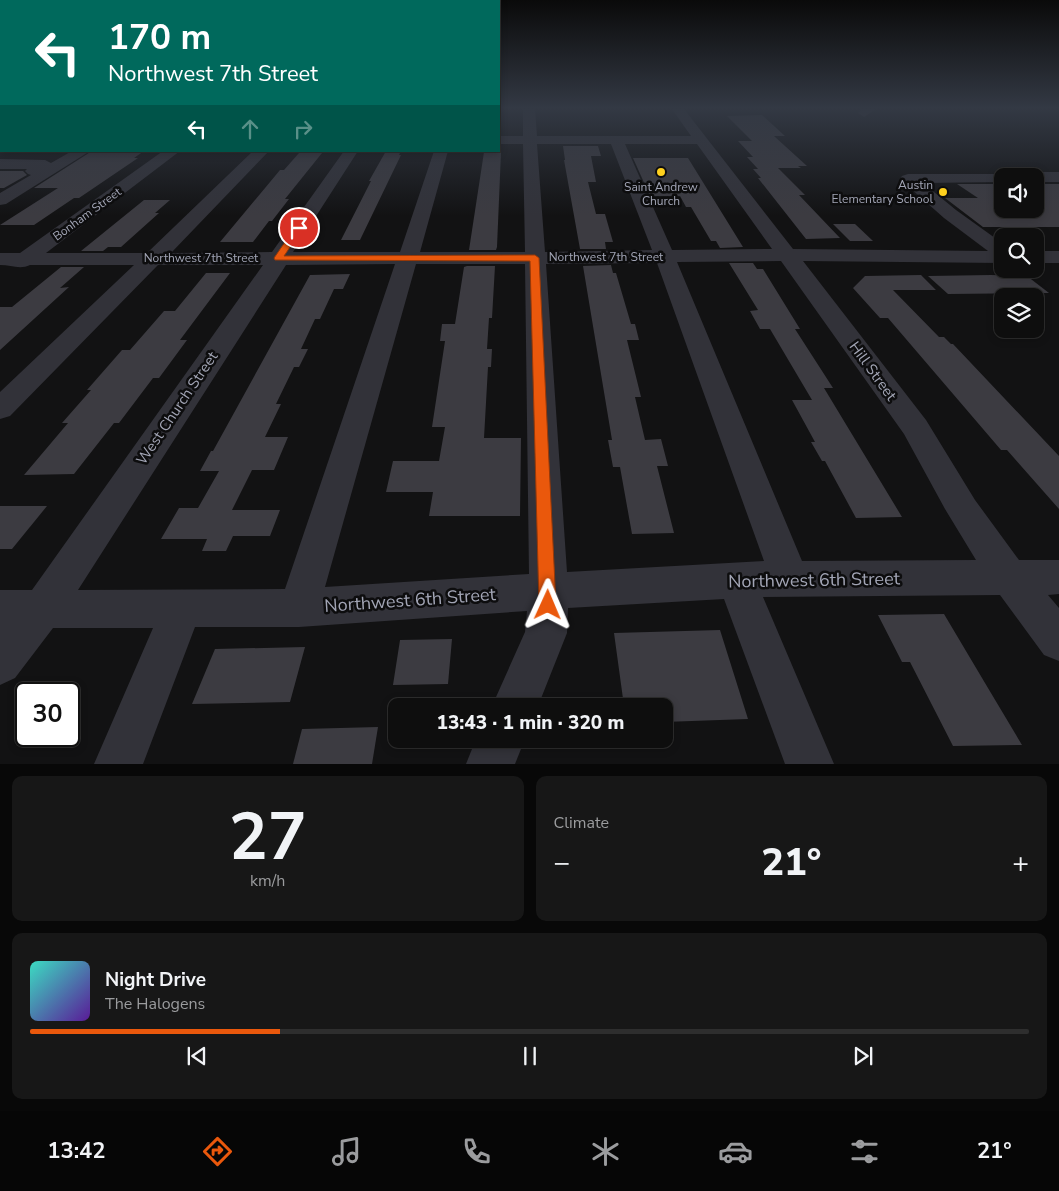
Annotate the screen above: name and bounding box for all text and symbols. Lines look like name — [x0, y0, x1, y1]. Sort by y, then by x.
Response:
text: 170 m — [108, 14, 211, 61]
icon: left — [25, 20, 90, 85]
text: Northwest 7th Street — [108, 59, 318, 89]
icon: left — [183, 115, 211, 143]
icon: ahead — [236, 115, 264, 143]
icon: right — [289, 115, 317, 143]
marker: Saint Andrew Church — [655, 166, 667, 178]
map controls — [994, 168, 1044, 338]
button: sound — [994, 168, 1044, 218]
place label: Austin Elementary School — [832, 177, 933, 207]
place label: Saint Andrew Church — [624, 179, 698, 209]
street label: Bonham Street — [50, 183, 125, 244]
marker: Austin Elementary School — [937, 186, 949, 198]
pin — [278, 207, 320, 249]
icon: arrive — [285, 214, 313, 242]
button: search — [994, 228, 1044, 278]
street label: Northwest 7th Street — [549, 249, 664, 265]
street label: Northwest 7th Street — [144, 250, 259, 266]
button: layers — [994, 288, 1044, 338]
street label: Hill Street — [845, 337, 902, 405]
street label: West Church Street — [132, 347, 223, 468]
street label: Northwest 6th Street — [728, 566, 901, 593]
position arrow — [521, 578, 573, 630]
street label: Northwest 6th Street — [323, 582, 497, 618]
speed limit sign: 30 — [15, 682, 80, 747]
text: 13:43 · 1 min · 320 m — [437, 710, 624, 736]
text: 27 — [229, 793, 307, 882]
text: Climate — [554, 812, 609, 834]
text: 21° — [761, 837, 821, 888]
text: − — [554, 844, 570, 882]
text: + — [1012, 844, 1029, 882]
text: km/h — [250, 870, 285, 892]
text: Night Drive — [105, 967, 206, 993]
text: The Halogens — [105, 993, 205, 1015]
icon: previous — [183, 1042, 211, 1070]
icon: pause — [516, 1042, 544, 1070]
icon: next — [849, 1042, 877, 1070]
icon: directions — [200, 1134, 235, 1169]
icon: music — [329, 1134, 364, 1169]
icon: phone — [459, 1134, 494, 1169]
icon: climate — [588, 1134, 623, 1169]
icon: car — [718, 1134, 753, 1169]
icon: filters — [847, 1134, 882, 1169]
text: 13:42 — [47, 1136, 106, 1166]
text: 21° — [977, 1136, 1012, 1166]

